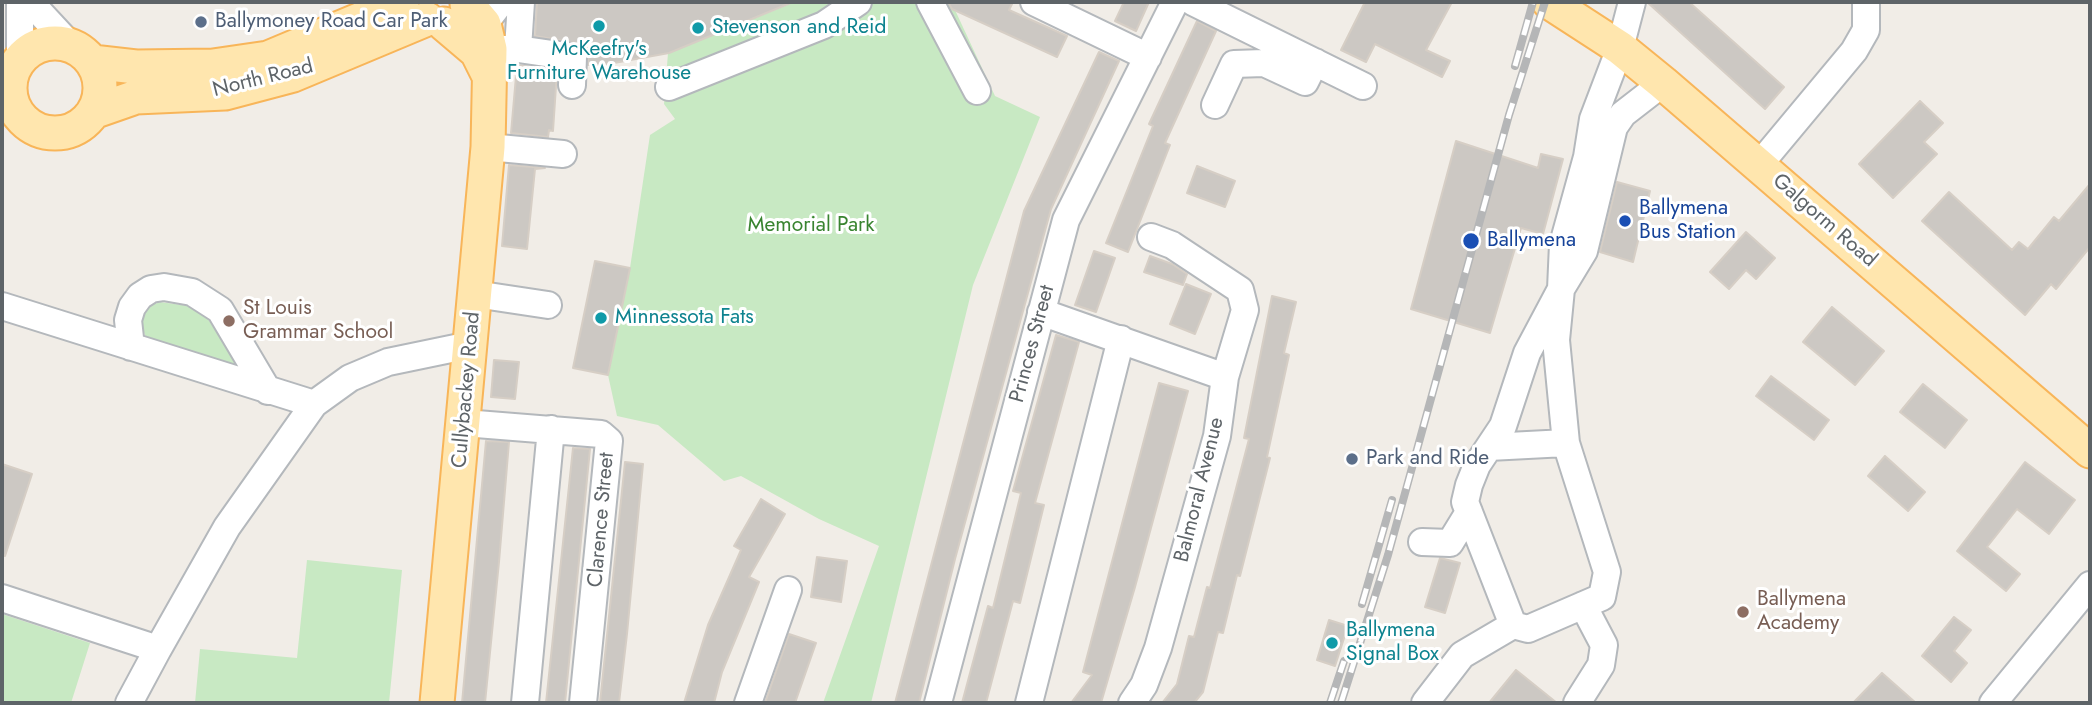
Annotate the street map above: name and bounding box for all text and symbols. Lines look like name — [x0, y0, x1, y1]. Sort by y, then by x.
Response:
place label: Ballymoney Road Car Park — [215, 9, 448, 35]
marker: Ballymoney Road Car Park — [193, 14, 209, 30]
place label: Stevenson and Reid — [712, 15, 886, 41]
marker: McKeefry's Furniture Warehouse — [591, 18, 607, 34]
marker: Stevenson and Reid — [690, 20, 706, 36]
place label: McKeefry's Furniture Warehouse — [507, 37, 691, 87]
street label: North Road — [210, 54, 316, 104]
street label: Galgorm Road — [1767, 169, 1881, 273]
place label: Ballymena Bus Station — [1639, 196, 1736, 246]
park label: Memorial Park — [748, 213, 874, 239]
marker: Ballymena Bus Station — [1617, 213, 1633, 229]
place label: Ballymena — [1487, 228, 1576, 254]
marker: Ballymena — [1461, 231, 1481, 251]
street label: Princes Street — [1005, 283, 1061, 405]
place label: St Louis Grammar School — [243, 296, 393, 346]
place label: Minnessota Fats — [615, 305, 754, 331]
marker: Minnessota Fats — [593, 310, 609, 326]
street label: Cullybackey Road — [448, 311, 486, 469]
marker: St Louis Grammar School — [221, 313, 237, 329]
street label: Balmoral Avenue — [1170, 415, 1230, 565]
place label: Park and Ride — [1366, 446, 1489, 472]
marker: Park and Ride — [1344, 451, 1360, 467]
street label: Clarence Street — [584, 452, 620, 588]
place label: Ballymena Academy — [1757, 587, 1846, 637]
marker: Ballymena Academy — [1735, 604, 1751, 620]
place label: Ballymena Signal Box — [1346, 618, 1439, 668]
marker: Ballymena Signal Box — [1324, 635, 1340, 651]

